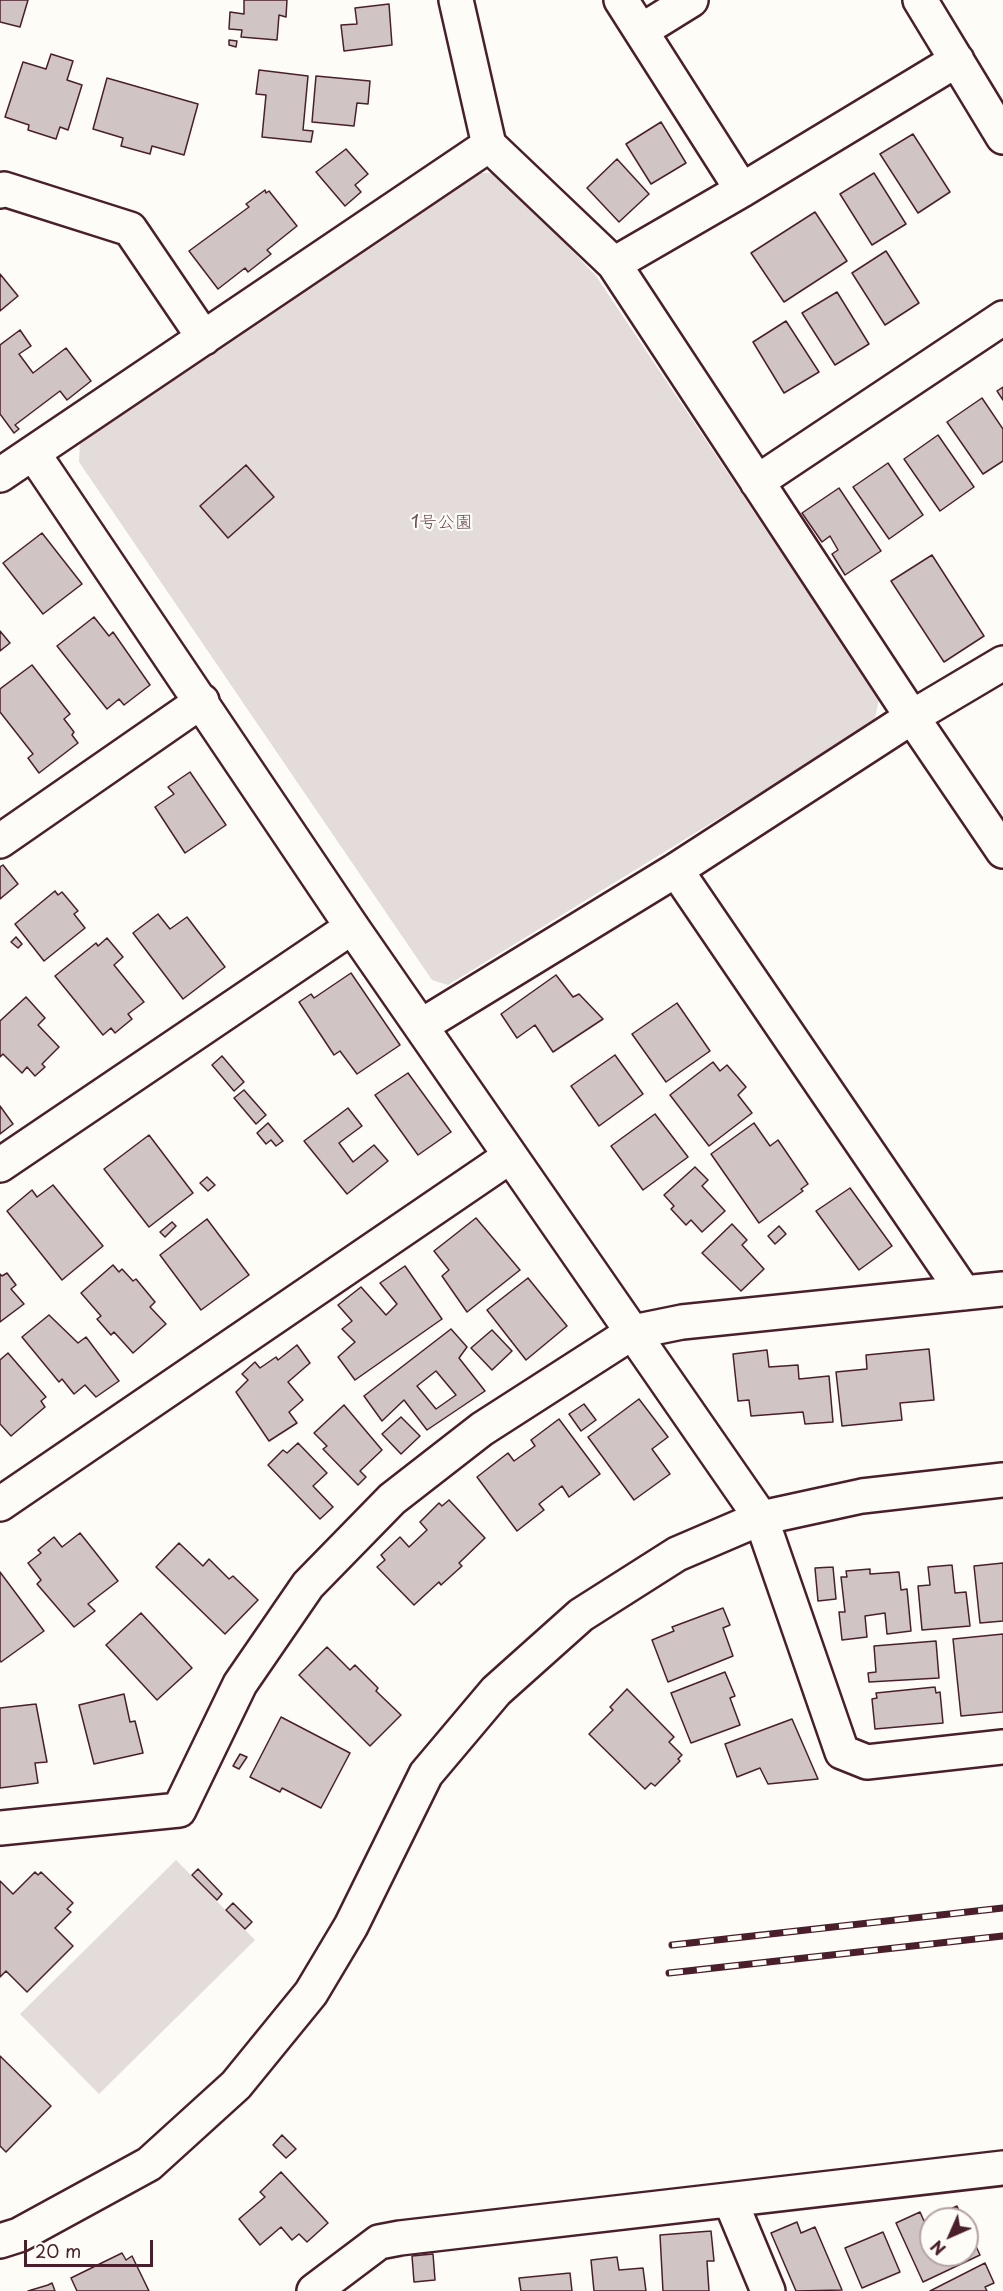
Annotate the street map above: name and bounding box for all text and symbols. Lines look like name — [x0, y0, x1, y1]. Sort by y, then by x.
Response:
park label: 1号公園 — [411, 512, 473, 534]
north arrow — [919, 2207, 979, 2267]
scale bar — [27, 2228, 156, 2266]
text: N — [925, 2235, 951, 2261]
text: 20 m — [35, 2237, 81, 2264]

